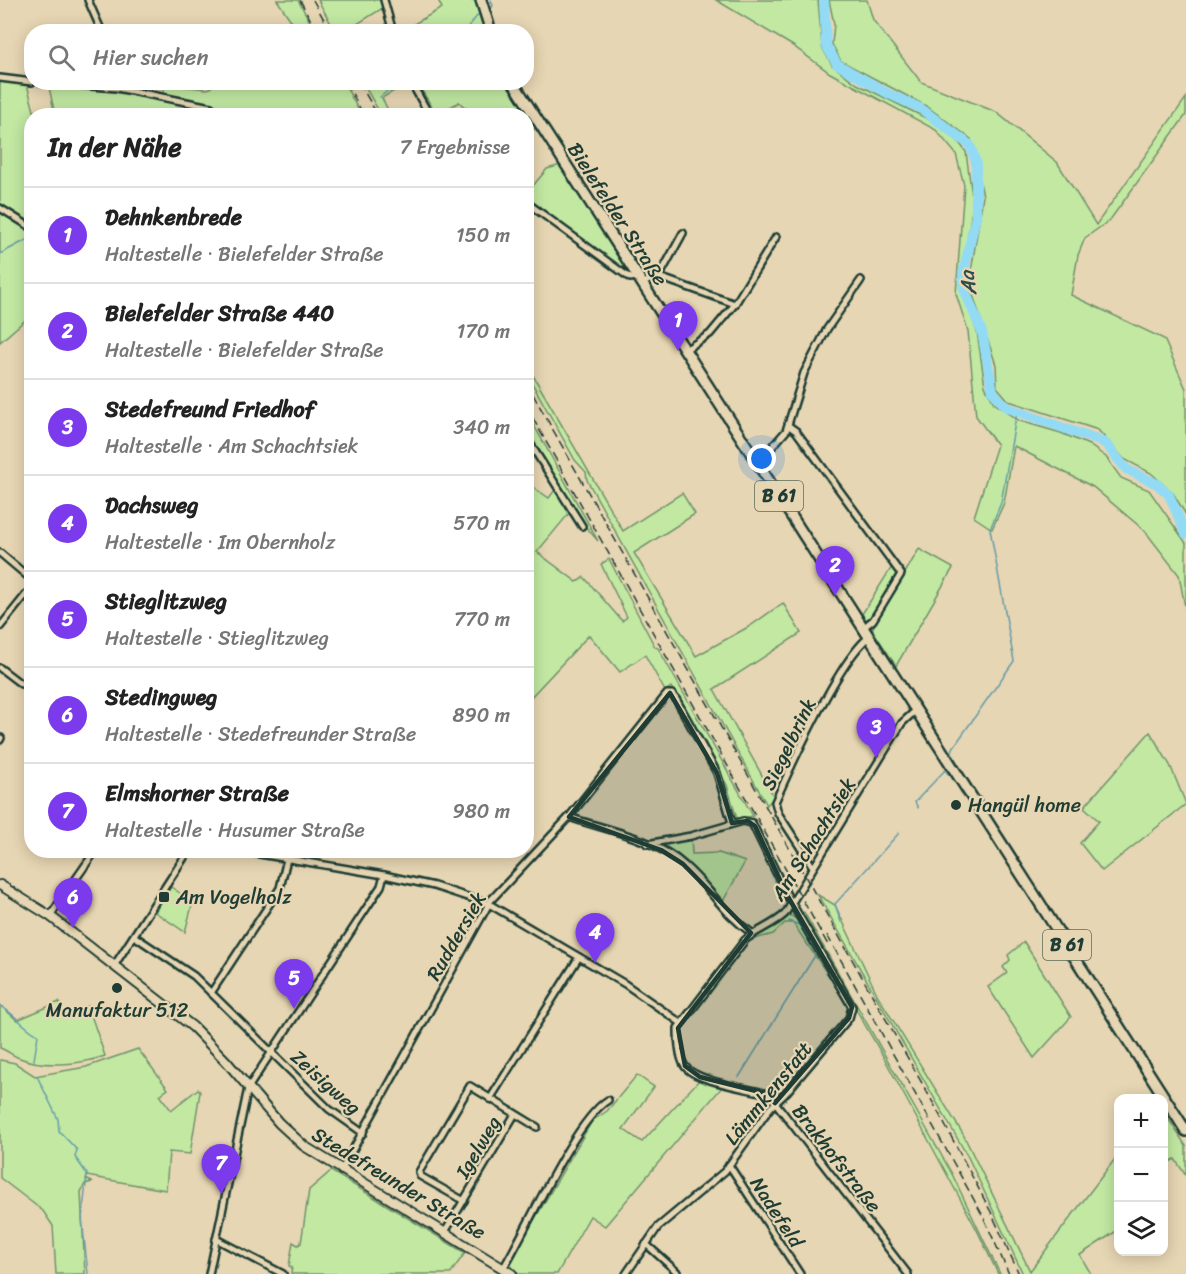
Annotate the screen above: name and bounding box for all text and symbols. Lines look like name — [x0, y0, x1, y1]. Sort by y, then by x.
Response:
search box — [24, 24, 534, 90]
text: Hier suchen — [93, 38, 208, 77]
icon: search — [45, 41, 78, 74]
text: In der Nähe — [48, 124, 182, 170]
text: 7 Ergebnisse — [400, 130, 510, 165]
street label: Bielefelder Straße — [558, 135, 677, 293]
text: Dehnkenbrede — [105, 198, 242, 237]
text: 1 — [63, 218, 72, 253]
text: 150 m — [456, 218, 510, 253]
text: Haltestelle · Bielefelder Straße — [105, 237, 384, 272]
water label: Aa — [947, 267, 988, 298]
text: Bielefelder Straße 440 — [105, 294, 334, 333]
pin: 1 — [658, 302, 698, 351]
text: 2 — [62, 314, 73, 349]
text: 170 m — [457, 314, 510, 349]
text: Haltestelle · Bielefelder Straße — [105, 333, 384, 368]
text: Stedefreund Friedhof — [105, 390, 315, 429]
text: 3 — [62, 410, 73, 445]
text: 340 m — [453, 410, 510, 445]
text: Haltestelle · Am Schachtsiek — [105, 429, 358, 464]
your location — [747, 444, 776, 473]
road number: B 61 — [755, 481, 803, 511]
text: Dachsweg — [105, 486, 198, 525]
text: 4 — [61, 506, 74, 541]
text: 570 m — [453, 506, 510, 541]
text: Haltestelle · Im Obernholz — [105, 525, 335, 560]
pin: 2 — [816, 546, 854, 596]
text: Stieglitzweg — [105, 582, 227, 621]
text: 5 — [61, 602, 74, 637]
text: 770 m — [454, 602, 510, 637]
text: Haltestelle · Stieglitzweg — [105, 621, 329, 656]
text: Stedingweg — [105, 678, 217, 717]
street label: Siegelbrink — [751, 692, 826, 797]
text: 6 — [62, 698, 73, 733]
text: 890 m — [452, 698, 510, 733]
pin: 3 — [856, 708, 896, 758]
text: Haltestelle · Stedefreunder Straße — [105, 717, 416, 752]
street label: Am Schachtsiek — [761, 770, 866, 909]
text: Elmshorner Straße — [105, 774, 289, 813]
place label: Hangül home — [968, 788, 1081, 823]
text: 7 — [62, 794, 73, 829]
text: 980 m — [452, 794, 510, 829]
marker: Hangül home — [949, 798, 963, 812]
text: Haltestelle · Husumer Straße — [105, 813, 365, 848]
pin: 6 — [54, 878, 92, 928]
place label: Am Vogelholz — [175, 880, 292, 915]
street label: Ruddersiek — [417, 885, 496, 987]
marker: Am Vogelholz — [157, 890, 171, 904]
pin: 4 — [576, 914, 614, 963]
road number: B 61 — [1043, 930, 1091, 960]
pin: 5 — [274, 960, 314, 1009]
marker: Manufaktur 512 — [110, 981, 124, 995]
place label: Manufaktur 512 — [46, 993, 189, 1028]
street label: Lämmkenstatt — [715, 1033, 822, 1153]
street label: Zeisigweg — [282, 1041, 369, 1124]
map controls — [1114, 1094, 1168, 1256]
button: + — [1114, 1094, 1168, 1148]
street label: Brakhofstraße — [783, 1096, 891, 1221]
street label: Igelweg — [445, 1109, 511, 1186]
street label: Stedefreunder Straße — [305, 1117, 493, 1249]
pin: 7 — [202, 1144, 240, 1194]
button: − — [1114, 1148, 1168, 1202]
street label: Nadefeld — [740, 1169, 814, 1256]
button: layers — [1114, 1202, 1168, 1256]

